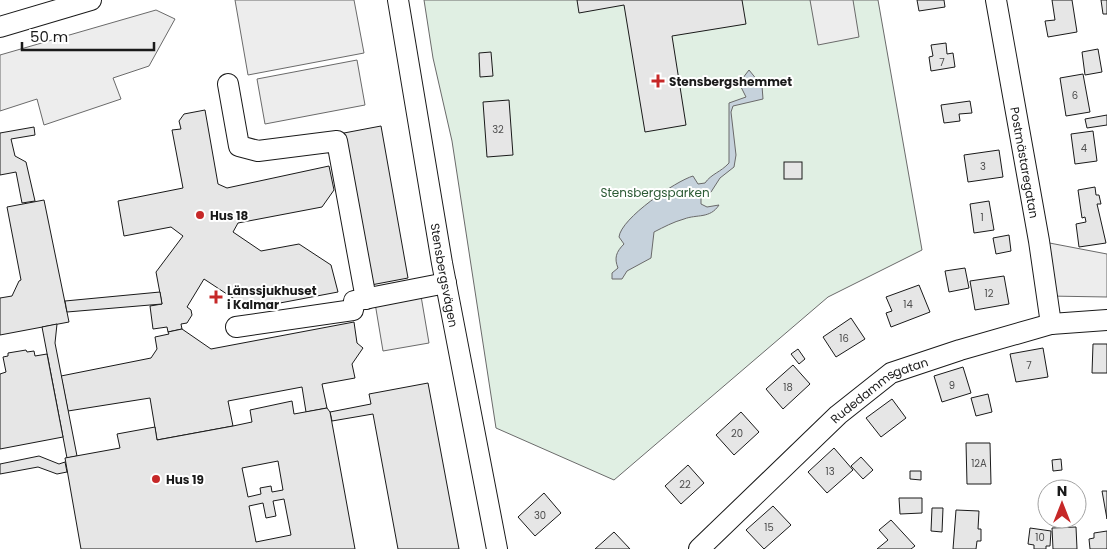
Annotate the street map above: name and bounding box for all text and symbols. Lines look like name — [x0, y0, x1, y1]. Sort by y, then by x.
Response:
scale bar — [22, 20, 155, 52]
text: 50 m — [30, 26, 68, 47]
house number: 7 — [939, 55, 945, 70]
place label: Stensbergshemmet — [669, 73, 792, 90]
marker: Stensbergshemmet — [651, 74, 665, 88]
house number: 6 — [1072, 88, 1078, 103]
street label: Postmästaregatan — [1007, 105, 1043, 220]
house number: 32 — [492, 122, 504, 137]
house number: 4 — [1081, 141, 1087, 156]
house number: 3 — [980, 159, 986, 174]
park label: Stensbergsparken — [600, 184, 710, 201]
place label: Hus 18 — [210, 207, 249, 224]
marker: Hus 18 — [194, 209, 206, 221]
house number: 1 — [980, 210, 984, 225]
street label: Stensbergsvägen — [427, 222, 463, 328]
place label: Länssjukhuset i Kalmar — [227, 282, 317, 313]
house number: 12 — [985, 286, 994, 301]
marker: Länssjukhuset i Kalmar — [209, 290, 223, 304]
house number: 14 — [903, 297, 913, 312]
house number: 16 — [839, 331, 849, 346]
street label: Rudedammsgatan — [826, 353, 930, 427]
house number: 7 — [1026, 358, 1032, 373]
house number: 9 — [949, 378, 955, 393]
house number: 18 — [783, 380, 793, 395]
house number: 20 — [731, 426, 743, 441]
house number: 12A — [971, 456, 987, 471]
house number: 13 — [825, 464, 835, 479]
place label: Hus 19 — [166, 471, 204, 488]
marker: Hus 19 — [150, 473, 162, 485]
house number: 22 — [679, 477, 691, 492]
north arrow — [1037, 479, 1087, 529]
text: N — [1057, 481, 1067, 501]
house number: 30 — [534, 508, 546, 523]
house number: 15 — [764, 520, 774, 535]
house number: 10 — [1035, 530, 1045, 545]

